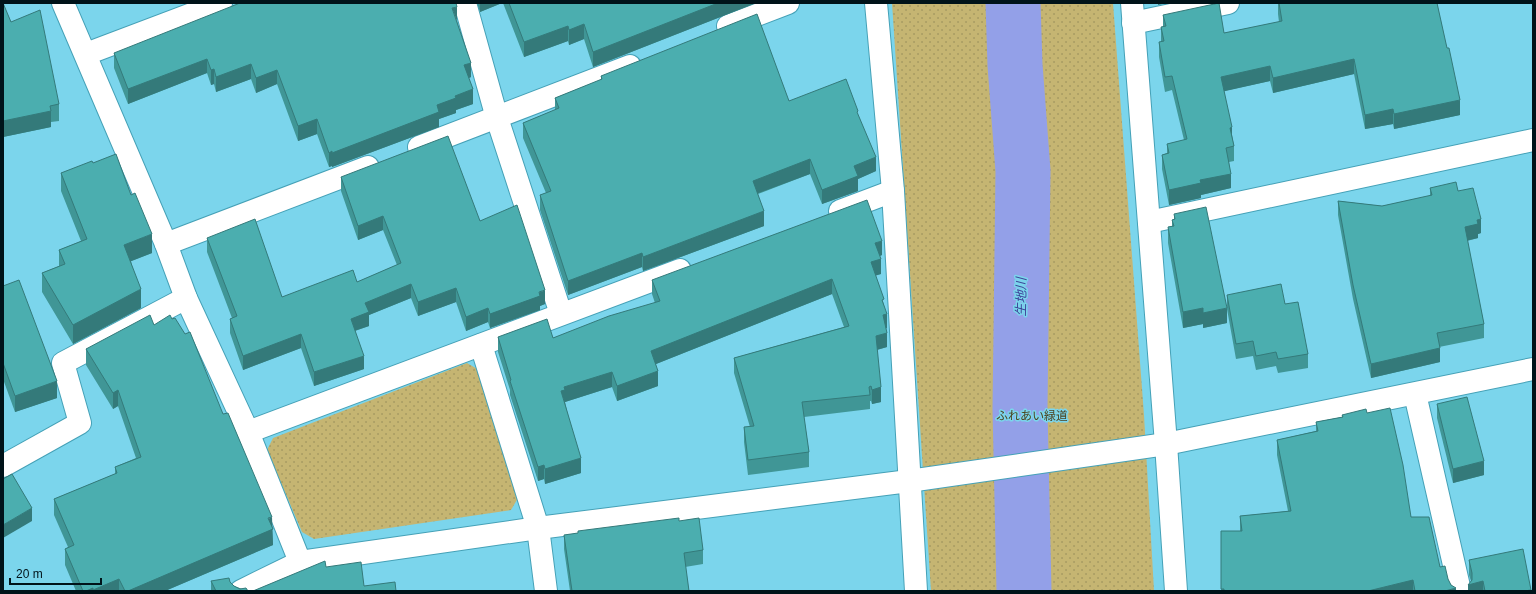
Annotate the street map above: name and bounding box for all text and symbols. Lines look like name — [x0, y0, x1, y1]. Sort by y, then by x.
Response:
water label: 生地川 — [1013, 275, 1029, 317]
park label: ふれあい緑道 — [996, 409, 1068, 423]
scale bar — [10, 560, 101, 586]
text: 20 m — [16, 567, 43, 581]

